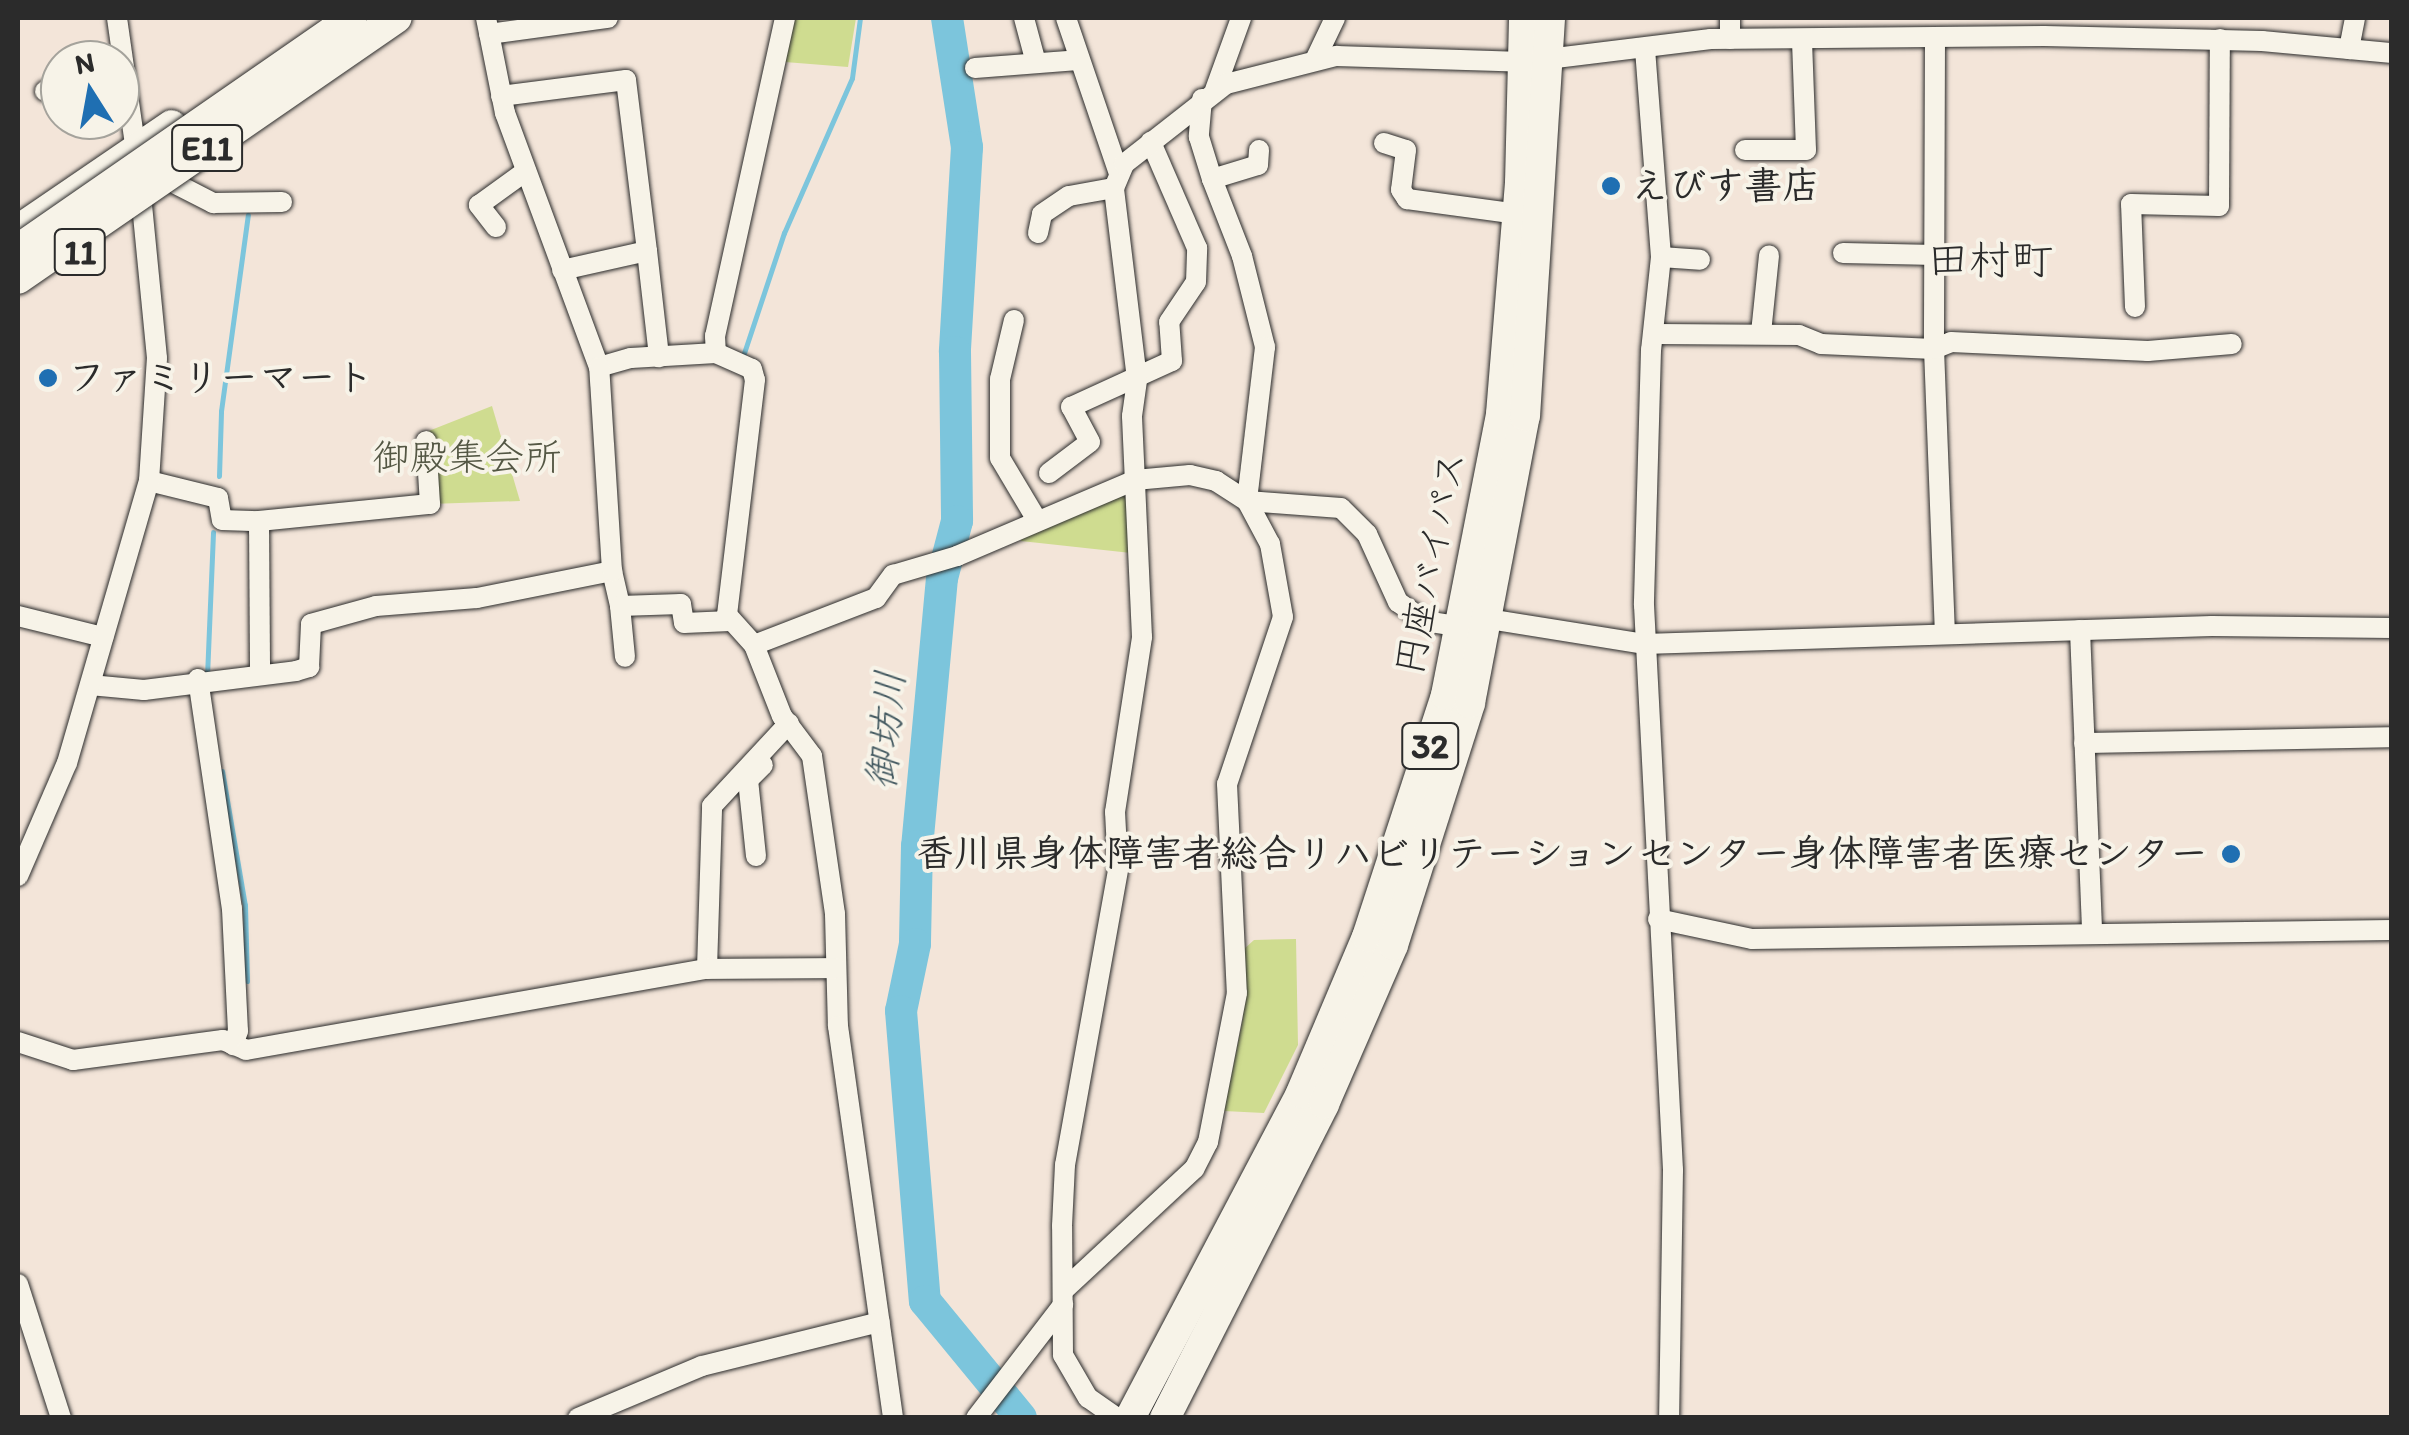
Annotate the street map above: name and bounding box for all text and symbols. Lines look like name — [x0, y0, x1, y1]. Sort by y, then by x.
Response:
north arrow — [40, 40, 140, 140]
text: N — [72, 44, 97, 81]
road number: E11 — [170, 118, 244, 178]
place label: えびす書店 — [1631, 163, 1821, 209]
marker: えびす書店 — [1600, 175, 1622, 197]
road number: 11 — [52, 222, 108, 282]
district label: 田村町 — [1927, 235, 2053, 285]
place label: ファミリーマート — [68, 355, 372, 401]
marker: ファミリーマート — [37, 367, 59, 389]
park label: 御殿集会所 — [372, 435, 562, 481]
street label: 円座バイパス — [1387, 447, 1475, 679]
water label: 御坊川 — [856, 668, 914, 792]
road number: 32 — [1400, 716, 1460, 776]
place label: 香川県身体障害者総合リハビリテーションセンター身体障害者医療センター — [916, 831, 2208, 877]
marker: 香川県身体障害者総合リハビリテーションセンター身体障害者医療センター — [2218, 841, 2244, 867]

